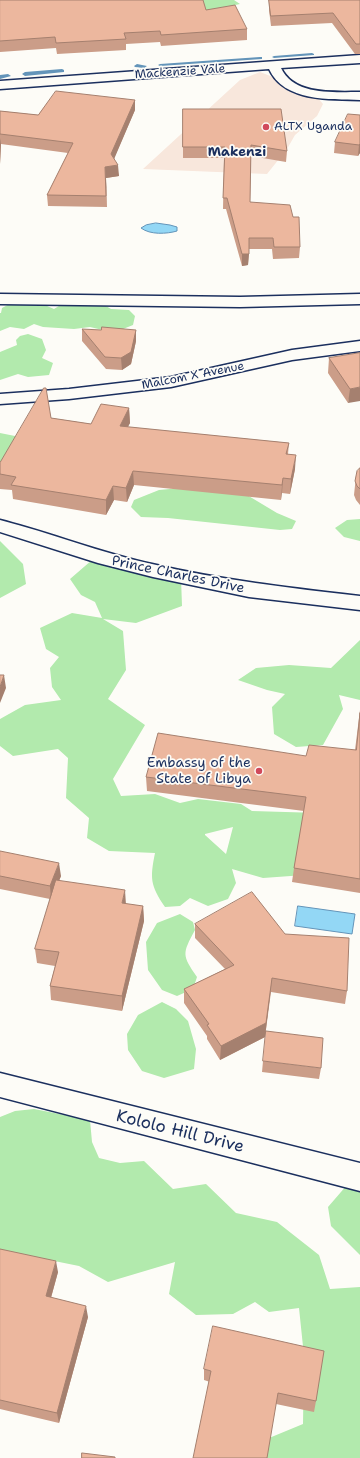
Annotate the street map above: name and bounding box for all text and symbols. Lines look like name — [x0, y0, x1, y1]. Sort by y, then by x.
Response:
street label: Mackenzie Vale — [134, 62, 226, 82]
place label: ALTX Uganda — [274, 120, 352, 134]
marker: ALTX Uganda — [261, 122, 271, 132]
district label: Makenzi — [208, 145, 266, 161]
street label: Malcom X Avenue — [141, 359, 245, 393]
street label: Prince Charles Drive — [110, 553, 246, 597]
place label: Embassy of the State of Libya — [147, 755, 251, 788]
marker: Embassy of the State of Libya — [254, 766, 264, 776]
street label: Kololo Hill Drive — [114, 1106, 246, 1158]

